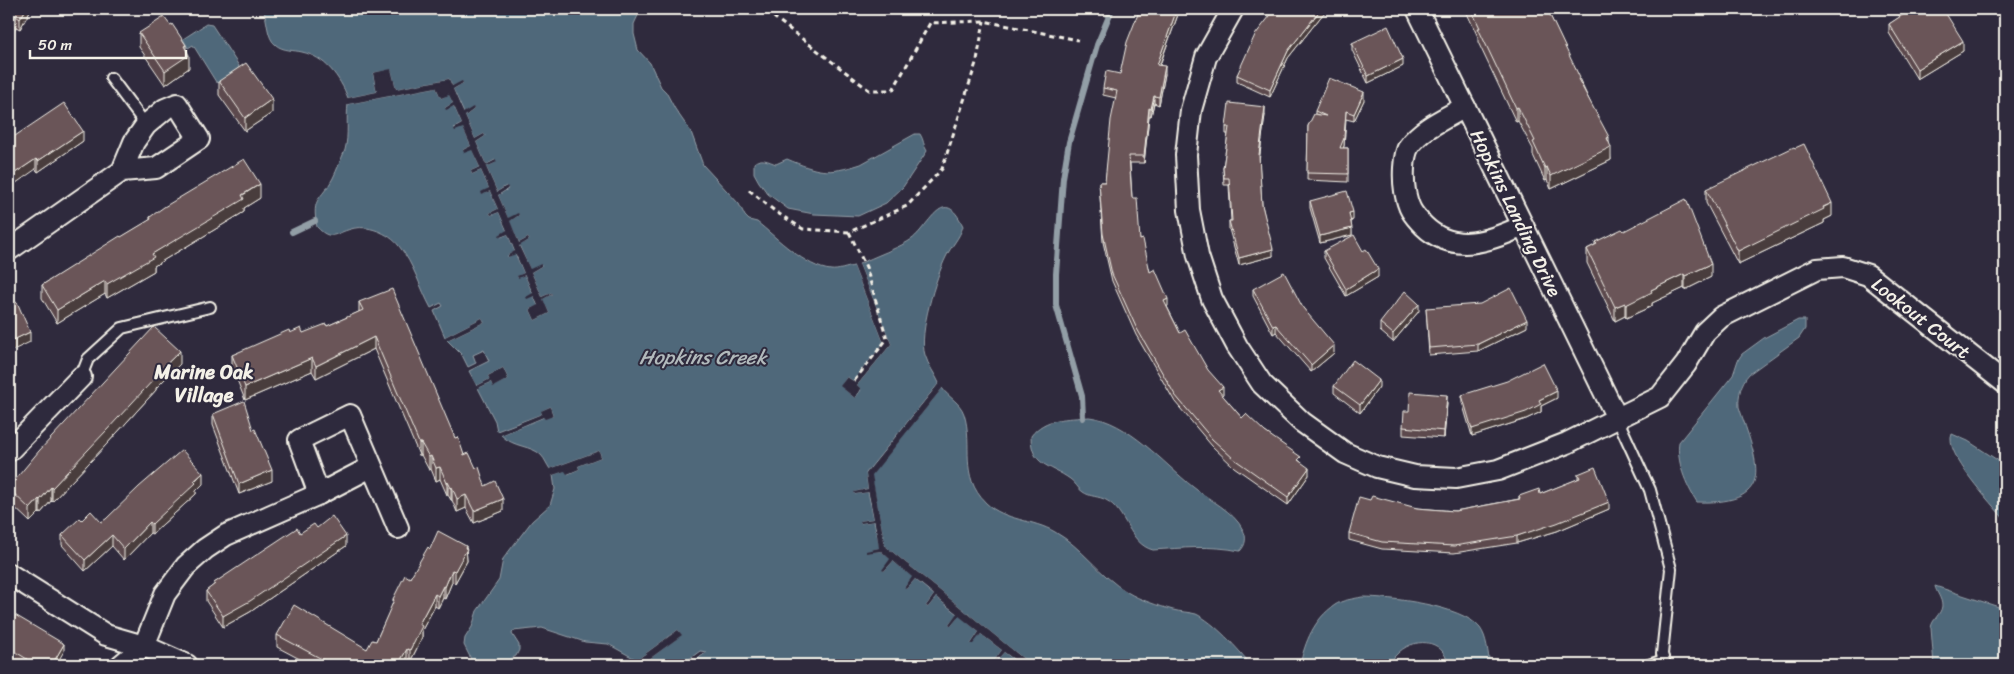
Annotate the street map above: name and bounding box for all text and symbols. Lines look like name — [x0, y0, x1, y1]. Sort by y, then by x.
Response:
scale bar — [30, 28, 186, 60]
text: 50 m — [38, 32, 73, 58]
street label: Hopkins Landing Drive — [1461, 123, 1571, 303]
street label: Lookout Court — [1864, 268, 1978, 368]
water label: Hopkins Creek — [639, 340, 768, 375]
district label: Marine Oak Village — [153, 355, 254, 413]

